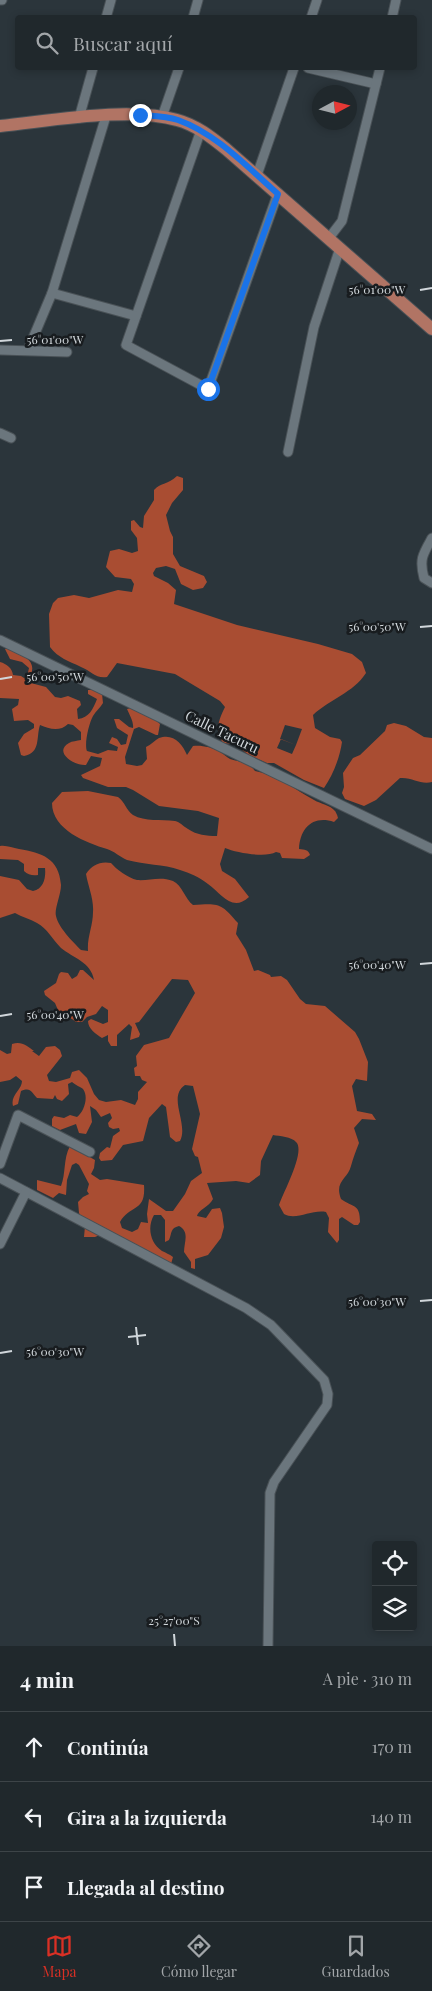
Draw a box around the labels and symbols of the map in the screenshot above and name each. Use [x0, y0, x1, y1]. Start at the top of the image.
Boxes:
north arrow [312, 85, 357, 130]
route end [129, 104, 152, 127]
text: 56°01'00"W [349, 281, 406, 297]
text: 56°01'00"W [27, 331, 84, 347]
route start [197, 378, 220, 401]
text: 56°00'50"W [348, 618, 406, 634]
text: 56°00'50"W [26, 668, 84, 684]
street label: Calle Tacuru [182, 706, 262, 758]
text: 56°00'40"W [348, 956, 406, 972]
text: 56°00'40"W [26, 1006, 84, 1022]
text: 56°00'30"W [348, 1293, 406, 1309]
text: 56°00'30"W [26, 1343, 84, 1359]
text: 25°27'00"S [148, 1612, 200, 1628]

